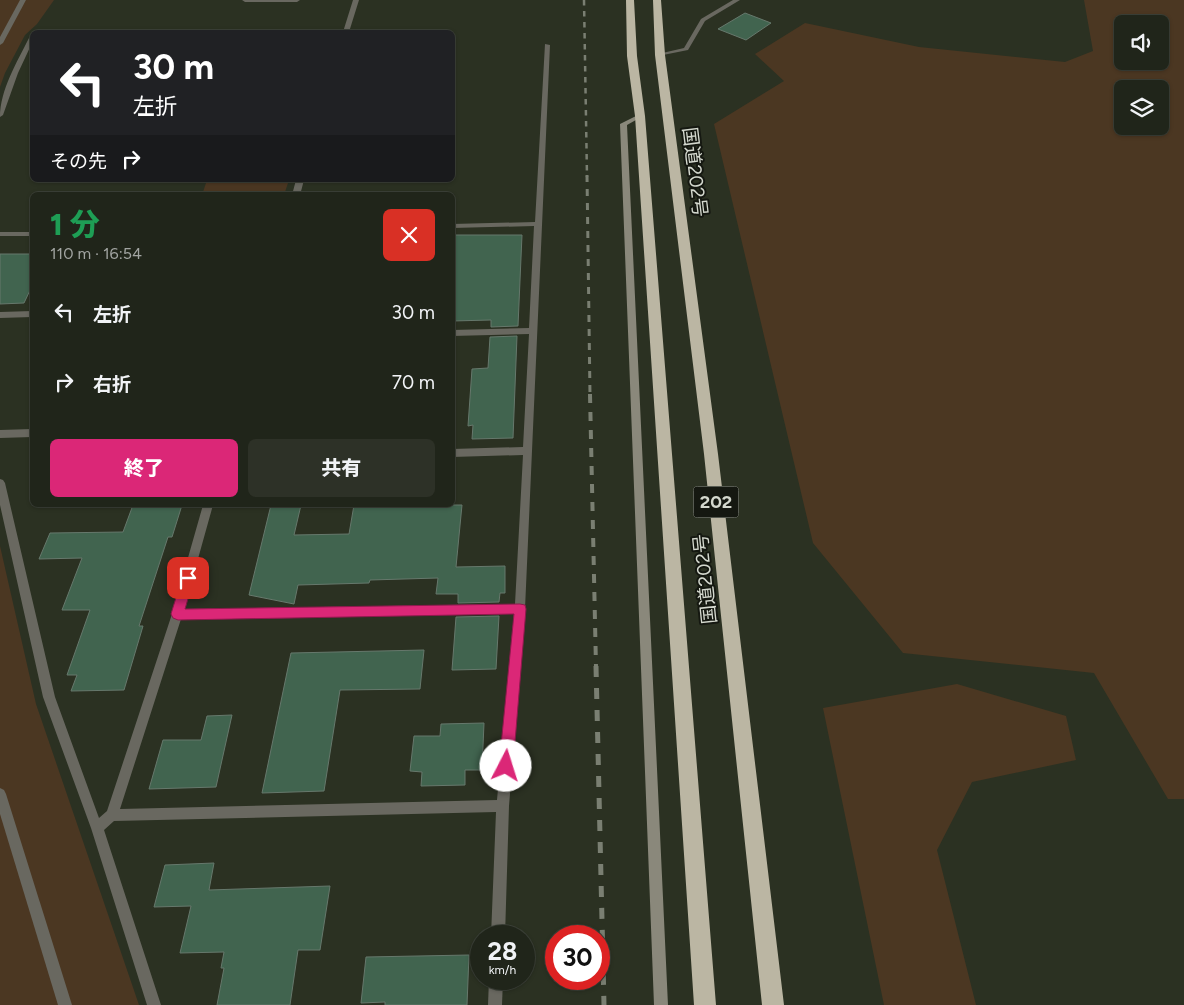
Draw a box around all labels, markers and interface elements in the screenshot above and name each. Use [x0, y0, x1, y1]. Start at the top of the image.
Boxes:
map controls [1114, 15, 1169, 135]
button: sound [1114, 15, 1169, 70]
text: 30 m [133, 46, 214, 88]
icon: left [50, 50, 115, 115]
button: layers [1114, 80, 1169, 135]
text: 左折 [133, 93, 177, 120]
street label: 国道202号 [678, 126, 712, 218]
icon: right [117, 145, 145, 173]
text: その先 [50, 150, 107, 173]
text: 1 分 [50, 206, 100, 243]
button: close [383, 209, 435, 261]
text: 110 m · 16:54 [50, 244, 142, 263]
icon: left [50, 298, 78, 326]
text: 30 m [392, 301, 435, 324]
text: 左折 [93, 303, 131, 326]
icon: right [50, 368, 78, 396]
text: 70 m [392, 371, 435, 394]
text: 右折 [93, 373, 131, 396]
button: 終了 [50, 439, 238, 497]
button: 共有 [248, 439, 435, 497]
road number: 202 [694, 487, 738, 518]
street label: 国道202号 [689, 533, 721, 625]
pin [167, 557, 209, 599]
icon: arrive [174, 564, 202, 592]
position arrow [479, 739, 531, 791]
speed limit sign: 30 [545, 925, 610, 990]
text: 28 [488, 936, 517, 966]
text: km/h [489, 963, 516, 977]

